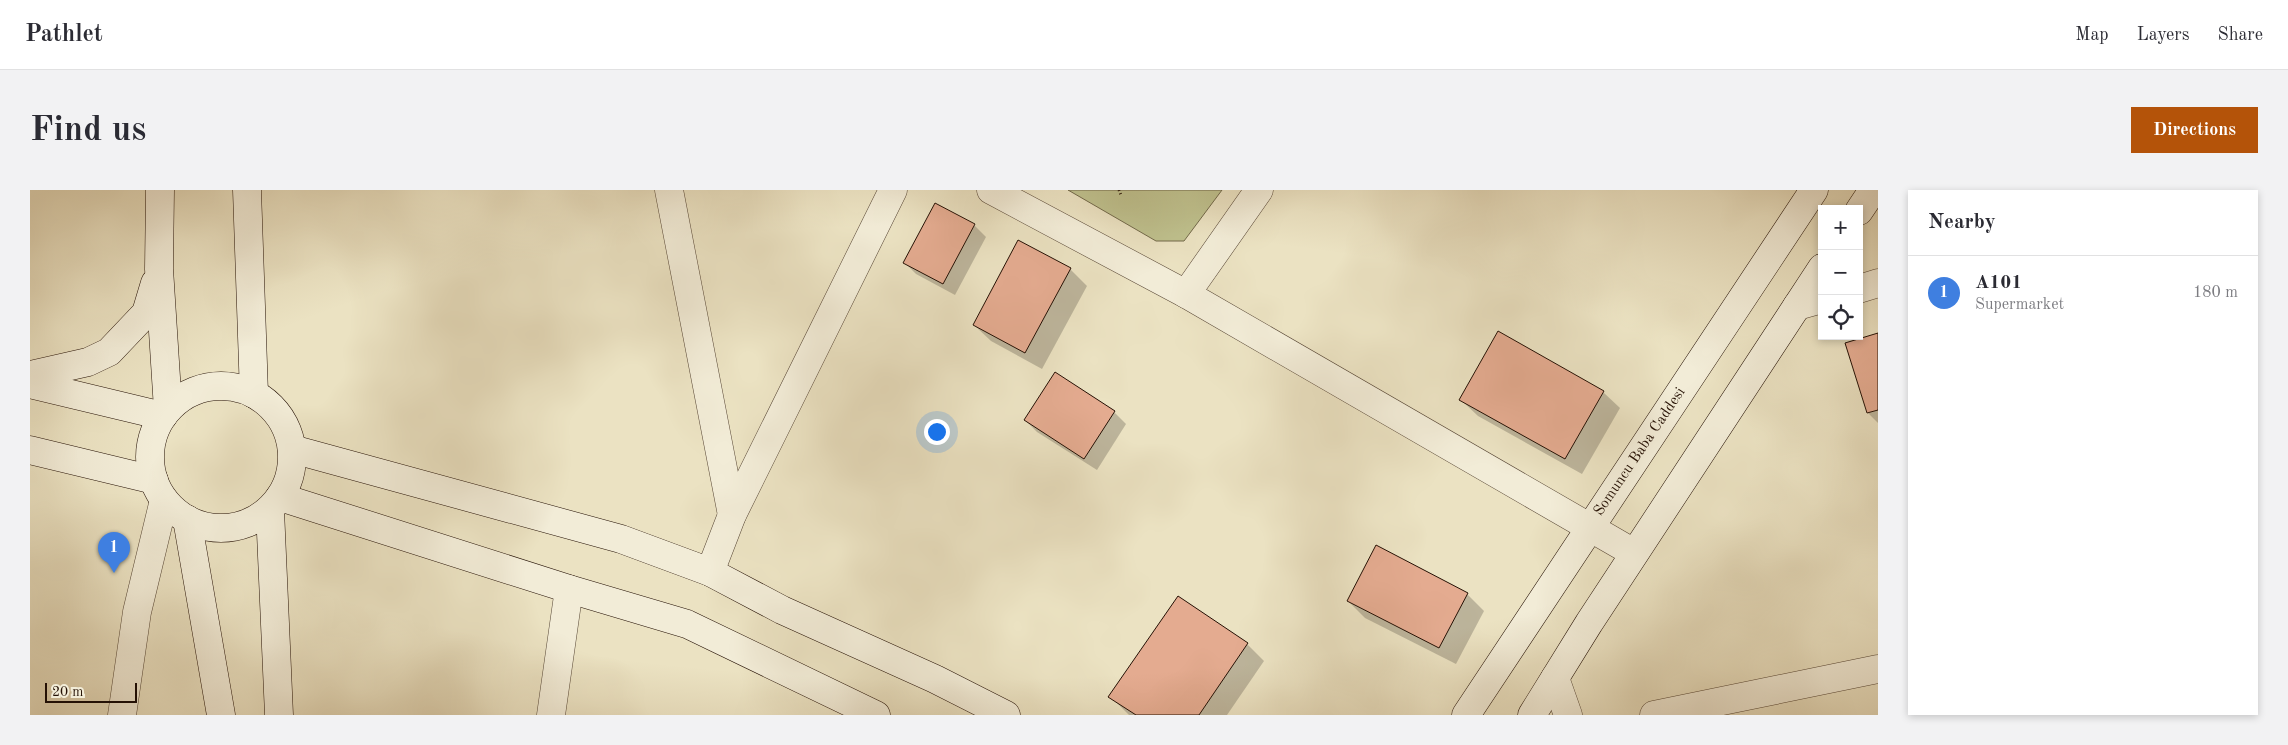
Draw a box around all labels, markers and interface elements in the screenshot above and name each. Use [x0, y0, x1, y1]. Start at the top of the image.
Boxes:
text: Pathlet [25, 23, 103, 47]
text: Map [2075, 26, 2109, 44]
text: Layers [2137, 26, 2189, 44]
text: Share [2217, 26, 2263, 44]
button: Directions [2131, 107, 2258, 153]
text: Find us [30, 113, 146, 148]
map controls [1818, 205, 1863, 340]
button: + [1818, 205, 1863, 250]
text: Nearby [1928, 212, 1996, 233]
button: − [1818, 250, 1863, 295]
text: A101 [1975, 274, 2022, 293]
text: 1 [1939, 285, 1949, 301]
text: 180 m [2193, 285, 2238, 301]
button: locate [1818, 295, 1863, 340]
text: Supermarket [1975, 297, 2064, 313]
street label: Somuncu Baba Caddesi [1592, 385, 1688, 519]
your location [924, 419, 950, 445]
pin: 1 [98, 532, 130, 573]
scale bar [45, 680, 138, 703]
text: 20 m [52, 685, 83, 699]

